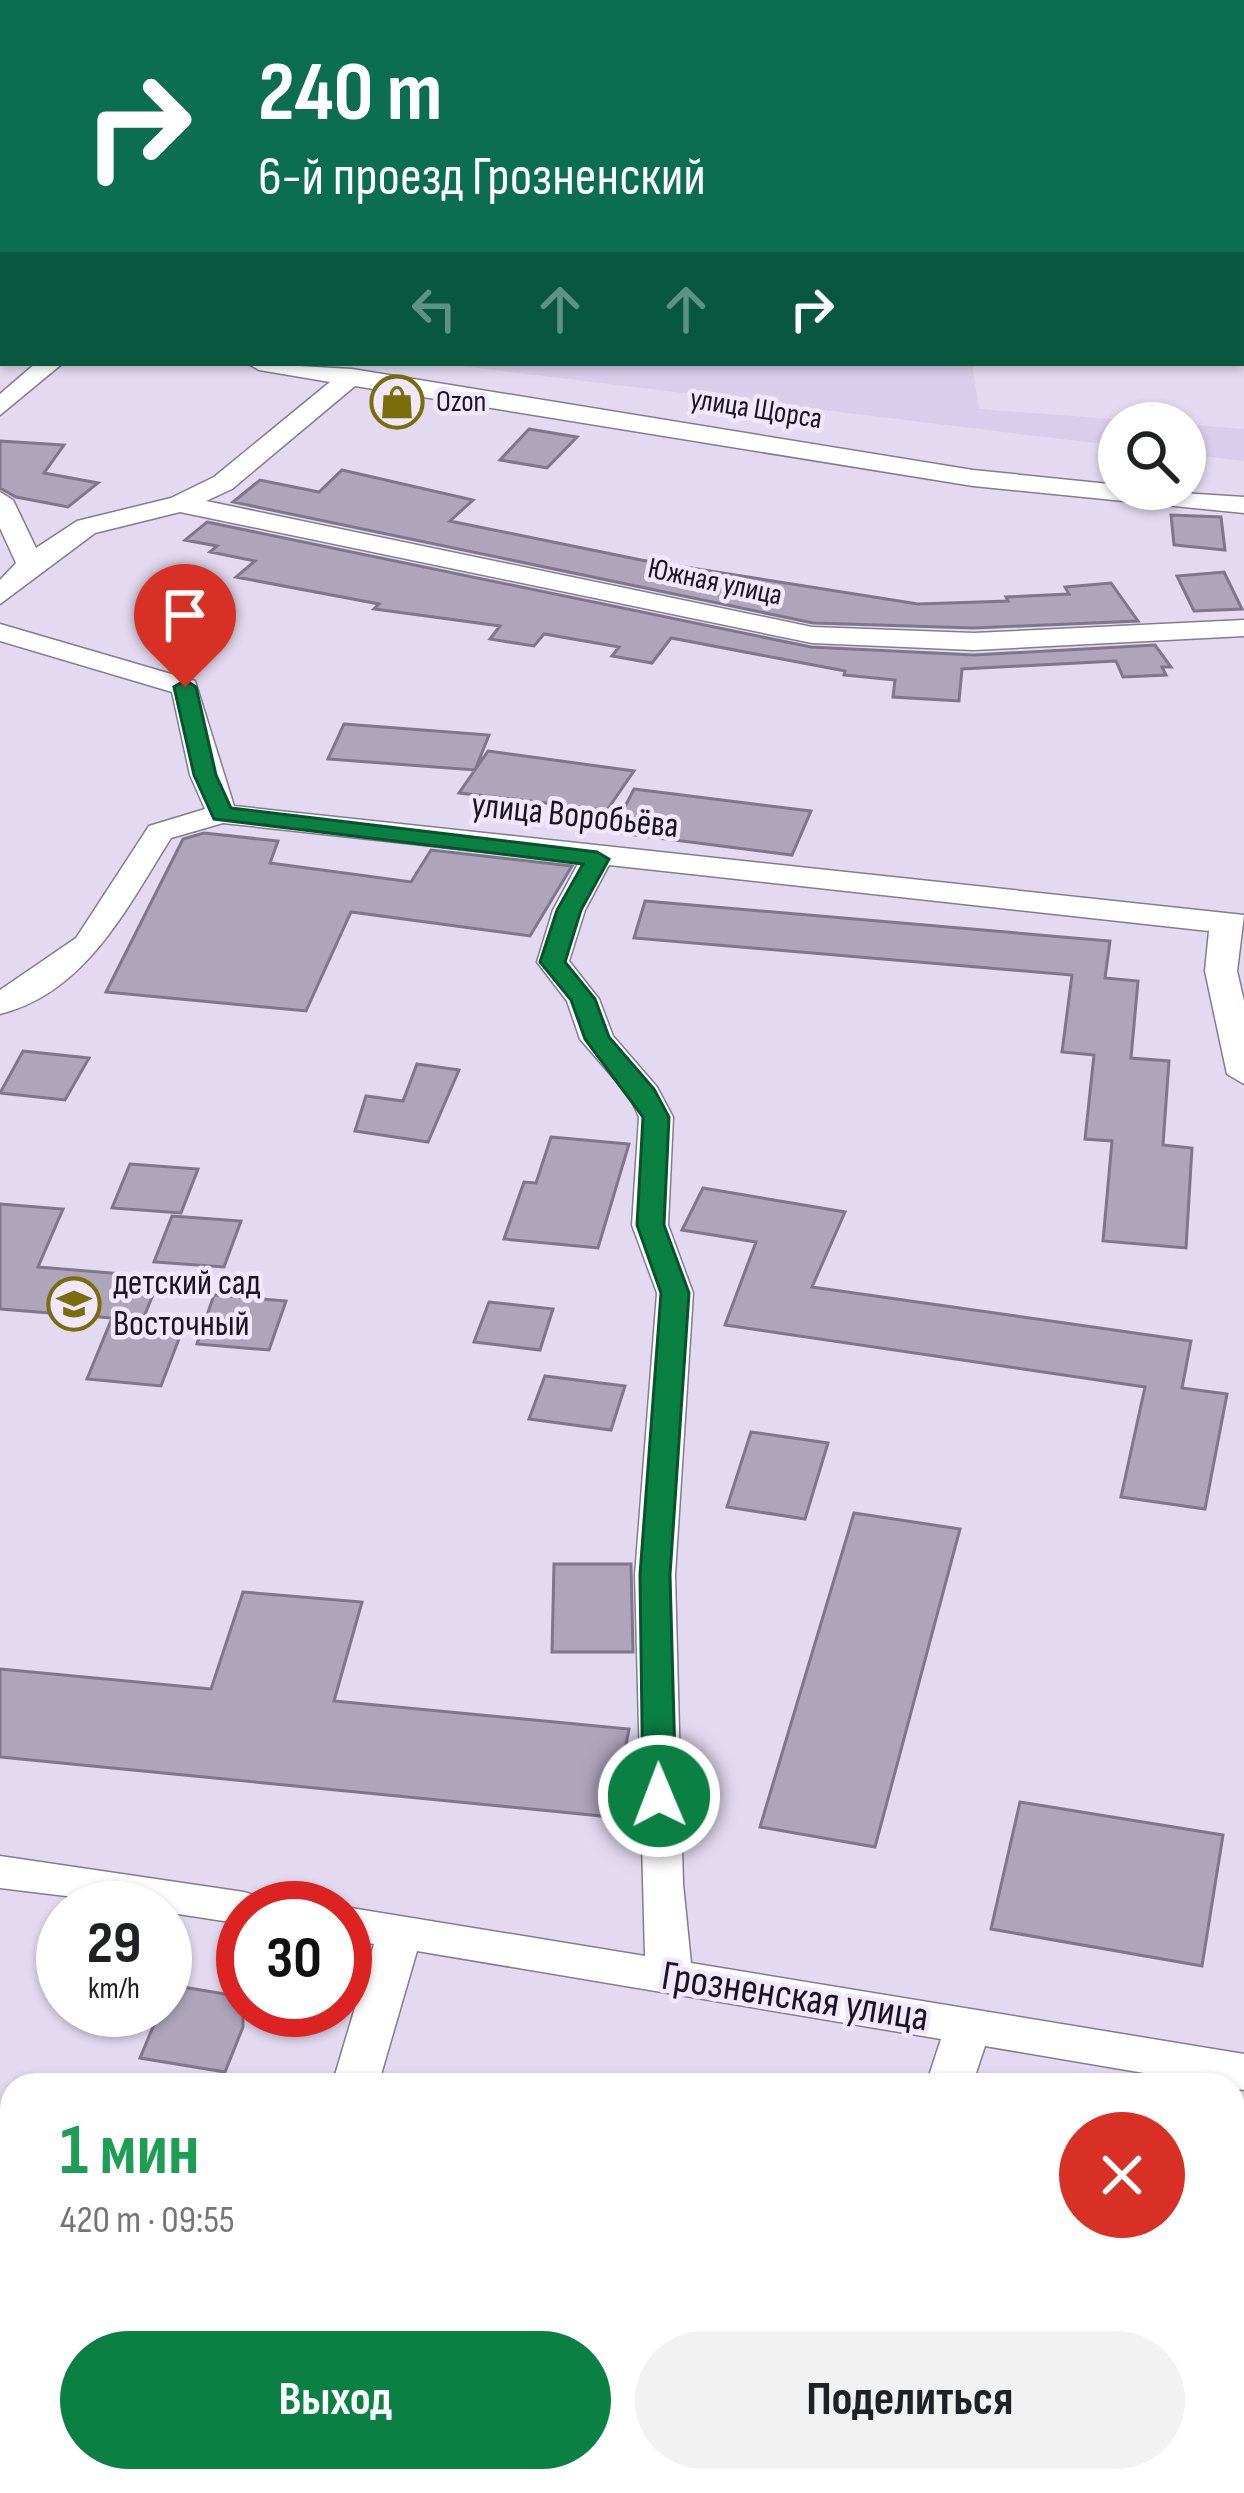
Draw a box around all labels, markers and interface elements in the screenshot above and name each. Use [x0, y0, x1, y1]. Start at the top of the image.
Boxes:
text: 240 m [258, 43, 442, 144]
icon: right [60, 48, 216, 204]
text: 6-й проезд Грозненский [258, 145, 706, 210]
icon: left [401, 276, 467, 342]
icon: ahead [527, 276, 593, 342]
icon: ahead [653, 276, 719, 342]
icon: right [779, 276, 845, 342]
shop icon: Ozon [369, 374, 425, 430]
street label: улица Щорса [687, 381, 825, 437]
place label: Ozon [436, 384, 486, 420]
map controls [1098, 402, 1206, 510]
button: search [1098, 402, 1206, 510]
street label: Южная улица [645, 550, 785, 614]
pin [134, 564, 236, 687]
icon: arrive [152, 582, 218, 648]
street label: улица Воробьёва [469, 784, 681, 848]
place label: детский сад Восточный [113, 1262, 261, 1346]
school or university icon: детский сад Восточный [46, 1276, 102, 1332]
position arrow [596, 1733, 722, 1859]
speed limit sign: 30 [216, 1881, 372, 2037]
text: 29 [87, 1908, 141, 1980]
street label: Грозненская улица [658, 1951, 932, 2043]
text: km/h [88, 1971, 140, 2007]
text: 1 мин [60, 2108, 200, 2195]
button: close [1059, 2112, 1185, 2238]
text: 420 m · 09:55 [60, 2197, 235, 2244]
button: Выход [60, 2331, 611, 2469]
button: Поделиться [635, 2331, 1185, 2469]

